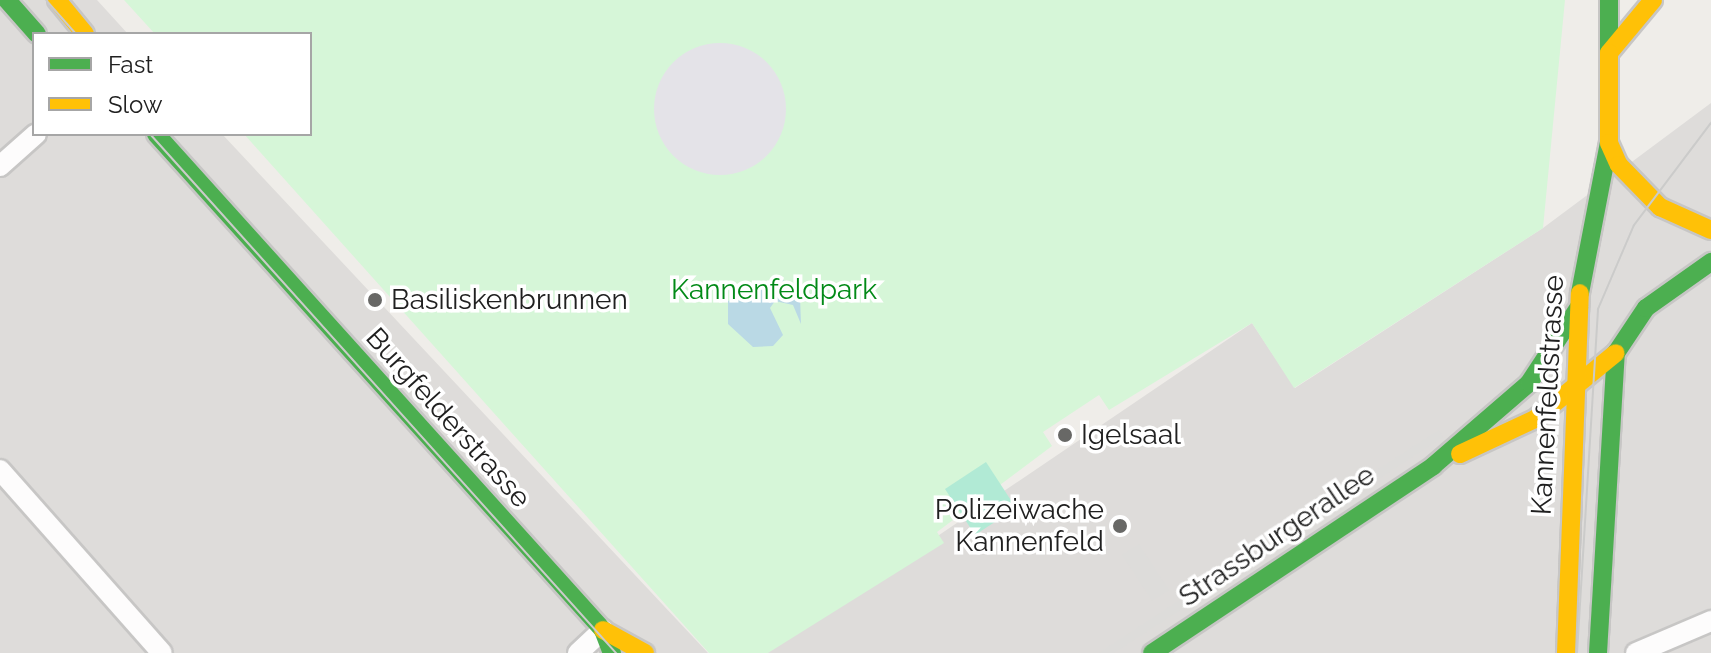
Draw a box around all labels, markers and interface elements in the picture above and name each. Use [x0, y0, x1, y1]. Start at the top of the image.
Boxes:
legend [32, 32, 312, 136]
text: Fast [108, 50, 153, 79]
text: Slow [108, 90, 162, 119]
park label: Kannenfeldpark [671, 273, 877, 307]
street label: Kannenfeldstrasse [1525, 274, 1571, 516]
place label: Basiliskenbrunnen [391, 283, 628, 317]
marker: Basiliskenbrunnen [366, 291, 384, 309]
street label: Burgfelderstrasse [359, 321, 537, 515]
place label: Igelsaal [1081, 418, 1181, 452]
marker: Igelsaal [1056, 426, 1074, 444]
street label: Strassburgerallee [1173, 458, 1381, 614]
place label: Polizeiwache Kannenfeld [935, 493, 1104, 559]
marker: Polizeiwache Kannenfeld [1111, 517, 1129, 535]

